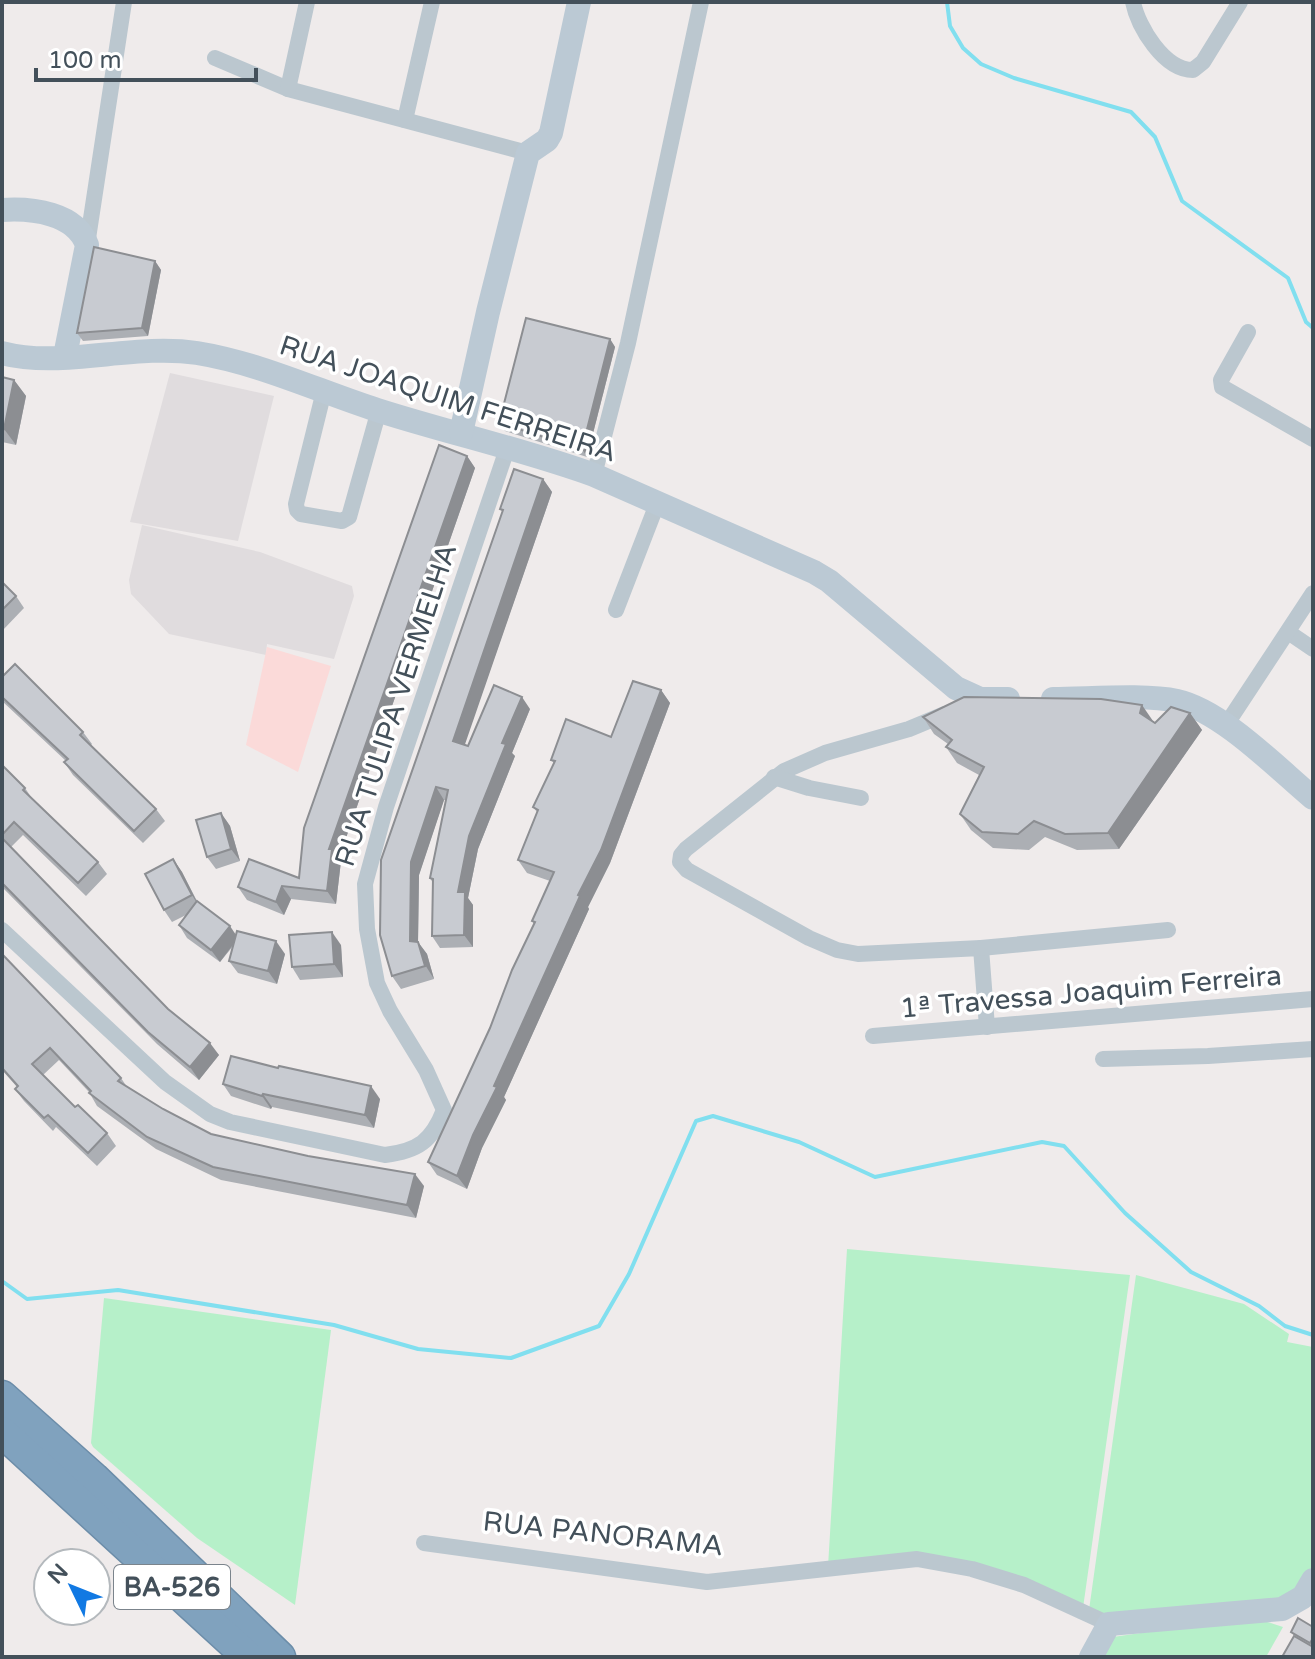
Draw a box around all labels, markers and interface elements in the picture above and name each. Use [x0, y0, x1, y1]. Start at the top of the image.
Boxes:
scale bar [36, 32, 256, 82]
text: 100 m [48, 46, 122, 75]
street label: RUA JOAQUIM FERREIRA [275, 328, 621, 470]
street label: RUA TULIPA VERMELHA [328, 539, 464, 871]
street label: 1ª Travessa Joaquim Ferreira [899, 958, 1283, 1026]
street label: RUA PANORAMA [481, 1504, 725, 1564]
north arrow [32, 1547, 112, 1627]
text: N [43, 1559, 74, 1589]
road number: BA-526 [114, 1565, 230, 1609]

